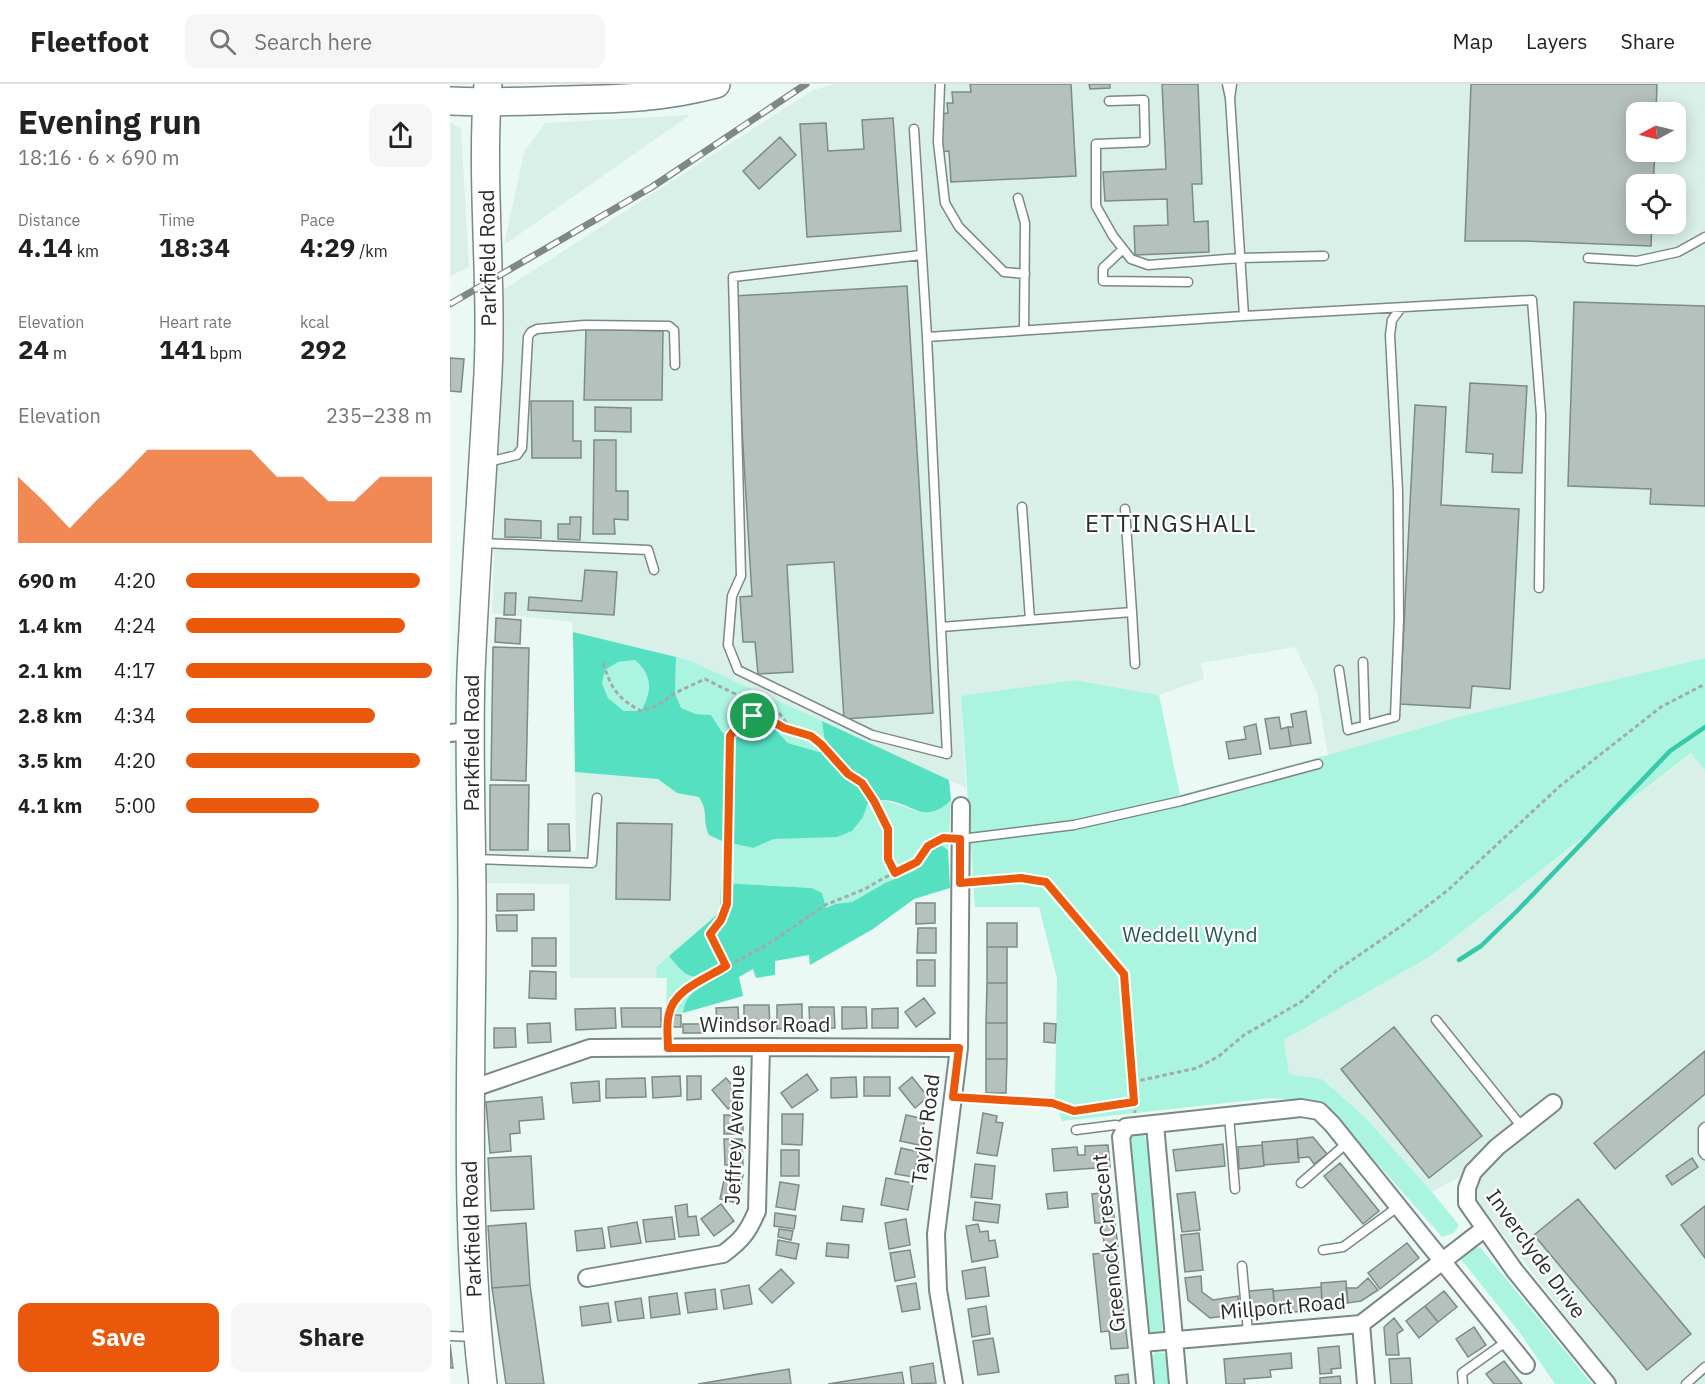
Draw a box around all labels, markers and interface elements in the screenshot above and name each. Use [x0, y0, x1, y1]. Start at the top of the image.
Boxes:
search box [185, 14, 605, 68]
text: Fleetfoot [30, 23, 149, 60]
icon: search [206, 25, 239, 58]
text: Search here [254, 27, 372, 56]
text: Map [1453, 27, 1493, 55]
text: Layers [1526, 27, 1588, 55]
text: Share [1621, 27, 1675, 55]
text: Evening run [18, 100, 202, 143]
north arrow [1626, 102, 1686, 162]
map controls [1626, 102, 1686, 234]
button: share [369, 104, 432, 167]
text: 18:16 · 6 × 690 m [18, 144, 179, 171]
button: locate [1626, 174, 1686, 234]
street label: Parkfield Road [472, 189, 502, 327]
text: Distance [18, 210, 80, 230]
text: Time [159, 210, 195, 230]
text: Pace [300, 210, 335, 230]
text: 4.14 [18, 230, 73, 264]
text: 18:34 [159, 230, 230, 264]
text: 4:29 [300, 230, 355, 264]
text: km [73, 241, 99, 261]
text: /km [355, 241, 388, 261]
text: Elevation [18, 312, 84, 332]
text: Heart rate [159, 312, 232, 332]
text: kcal [300, 312, 329, 332]
text: 24 [18, 332, 49, 366]
text: 141 [159, 332, 206, 366]
text: 292 [300, 332, 347, 366]
text: m [49, 343, 67, 363]
text: bpm [206, 343, 242, 363]
text: Elevation [18, 402, 101, 429]
text: 235–238 m [326, 402, 432, 429]
district label: ETTINGSHALL [1085, 507, 1257, 539]
text: 690 m [18, 567, 77, 594]
text: 4:20 [114, 567, 156, 594]
text: 1.4 km [18, 612, 82, 639]
text: 4:24 [114, 612, 156, 639]
text: 2.1 km [18, 657, 82, 684]
text: 4:17 [114, 657, 156, 684]
street label: Parkfield Road [457, 674, 485, 812]
pin [727, 690, 778, 741]
icon: arrive [736, 699, 769, 732]
text: 2.8 km [18, 702, 82, 729]
text: 4:34 [114, 702, 156, 729]
text: 3.5 km [18, 747, 82, 774]
text: 4:20 [114, 747, 156, 774]
text: 4.1 km [18, 792, 82, 819]
text: 5:00 [114, 792, 156, 819]
park label: Weddell Wynd [1122, 920, 1258, 948]
street label: Windsor Road [700, 1010, 831, 1038]
street label: Jeffrey Avenue [718, 1064, 750, 1206]
street label: Taylor Road [904, 1072, 946, 1185]
street label: Greenock Crescent [1085, 1153, 1131, 1334]
street label: Parkfield Road [455, 1160, 487, 1298]
street label: Inverclyde Drive [1480, 1183, 1593, 1324]
street label: Millport Road [1219, 1287, 1347, 1325]
button: Save [18, 1303, 219, 1372]
button: Share [231, 1303, 432, 1372]

